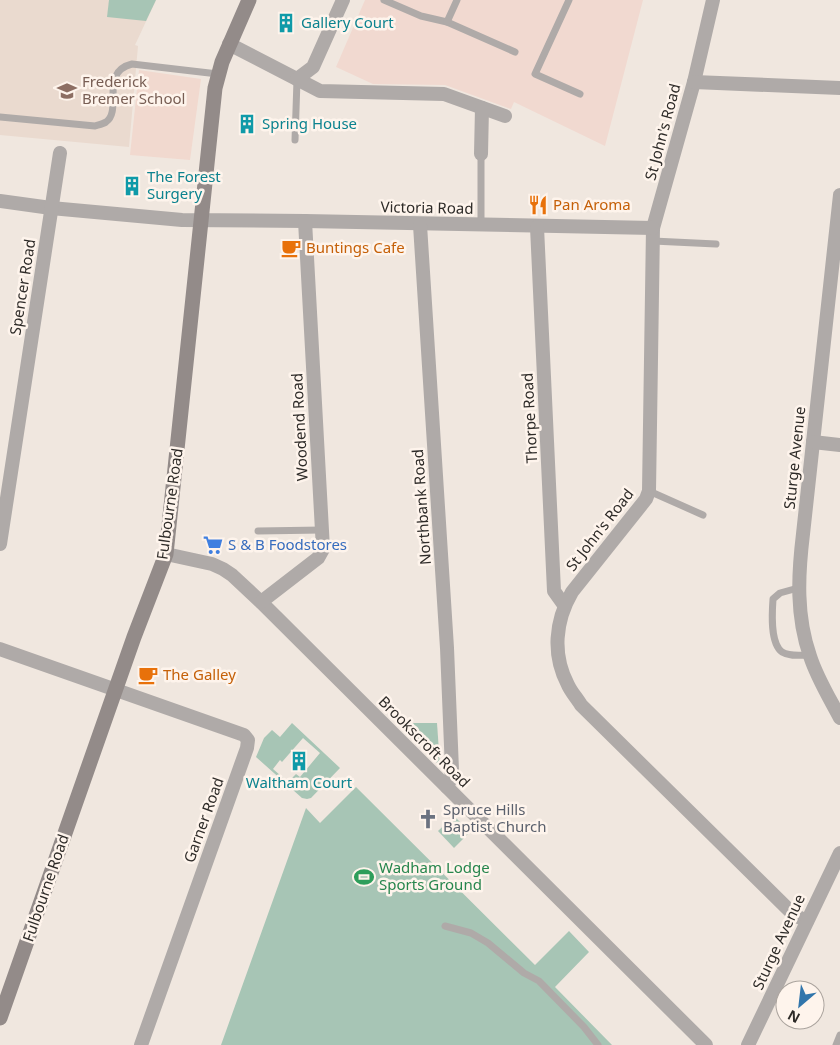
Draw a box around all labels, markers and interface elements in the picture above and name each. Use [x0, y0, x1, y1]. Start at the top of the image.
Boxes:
building icon: Gallery Court [275, 12, 297, 34]
place label: Gallery Court [301, 12, 394, 32]
place label: Frederick Bremer School [82, 71, 185, 108]
school or university icon: Frederick Bremer School [56, 80, 78, 102]
street label: St John's Road [640, 81, 685, 182]
building icon: Spring House [236, 113, 258, 135]
place label: Spring House [262, 113, 357, 133]
place label: The Forest Surgery [147, 166, 221, 203]
building icon: The Forest Surgery [121, 175, 143, 197]
restaurant icon: Pan Aroma [527, 194, 549, 216]
place label: Pan Aroma [553, 194, 631, 214]
street label: Victoria Road [380, 196, 474, 218]
street label: Spencer Road [5, 237, 39, 336]
cafe icon: Buntings Cafe [280, 237, 302, 259]
place label: Buntings Cafe [306, 237, 405, 257]
street label: Thorpe Road [517, 372, 541, 464]
street label: Woodend Road [286, 373, 312, 481]
street label: Sturge Avenue [779, 406, 809, 510]
street label: Fulbourne Road [151, 447, 187, 561]
street label: Northbank Road [407, 448, 435, 566]
street label: St John's Road [561, 484, 638, 575]
supermarket icon: S & B Foodstores [202, 534, 224, 556]
place label: S & B Foodstores [228, 534, 347, 554]
cafe icon: The Galley [137, 664, 159, 686]
place label: The Galley [163, 664, 236, 684]
street label: Brookscroft Road [375, 691, 475, 791]
building icon: Waltham Court [288, 750, 310, 772]
place label: Waltham Court [246, 772, 353, 792]
street label: Garner Road [178, 774, 228, 865]
place label: Spruce Hills Baptist Church [443, 799, 547, 836]
church icon: Spruce Hills Baptist Church [417, 808, 439, 830]
street label: Fulbourne Road [17, 831, 73, 944]
place label: Wadham Lodge Sports Ground [379, 857, 490, 894]
sports icon: Wadham Lodge Sports Ground [353, 866, 375, 888]
street label: Sturge Avenue [747, 891, 809, 993]
north arrow [775, 980, 825, 1030]
text: N [784, 1006, 803, 1028]

